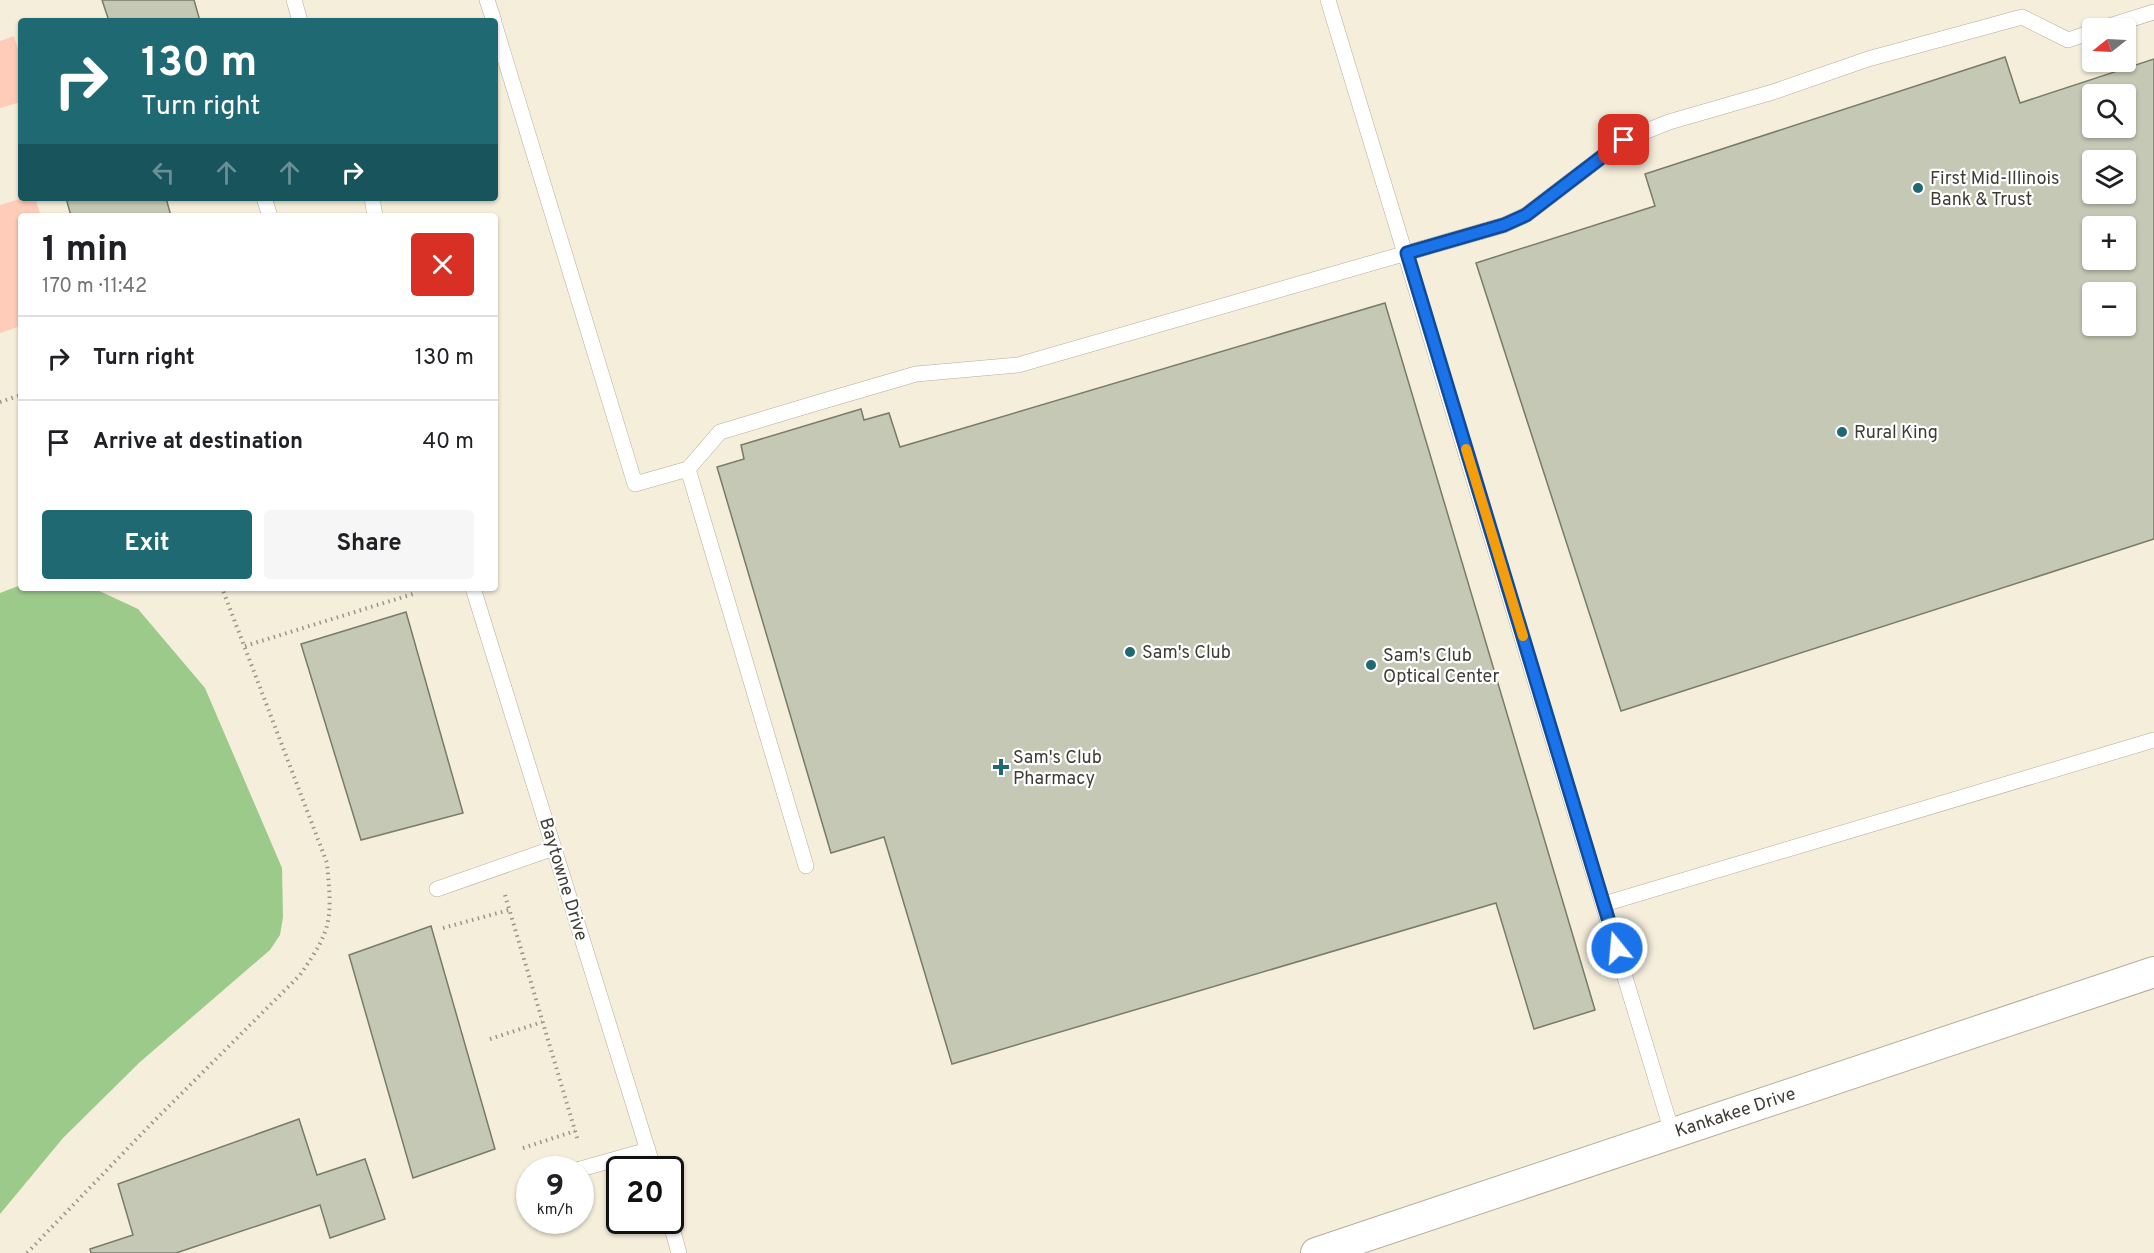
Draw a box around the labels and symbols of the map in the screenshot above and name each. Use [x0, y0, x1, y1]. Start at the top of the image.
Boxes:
north arrow [2082, 18, 2136, 72]
pin [1598, 114, 1649, 165]
place label: First Mid-Illinois Bank & Trust [1930, 168, 2060, 212]
marker: First Mid-Illinois Bank & Trust [1911, 181, 1925, 195]
place label: Rural King [1854, 422, 1938, 445]
marker: Rural King [1835, 425, 1849, 439]
place label: Sam's Club [1142, 642, 1231, 665]
marker: Sam's Club [1123, 645, 1137, 659]
place label: Sam's Club Optical Center [1383, 645, 1499, 689]
marker: Sam's Club Optical Center [1364, 658, 1378, 672]
place label: Sam's Club Pharmacy [1013, 747, 1102, 791]
marker: Sam's Club Pharmacy [994, 760, 1008, 774]
street label: Baytowne Drive [533, 815, 592, 944]
position arrow [1585, 916, 1649, 980]
street label: Kankakee Drive [1672, 1083, 1799, 1144]
speed limit sign: 20 [606, 1156, 684, 1234]

